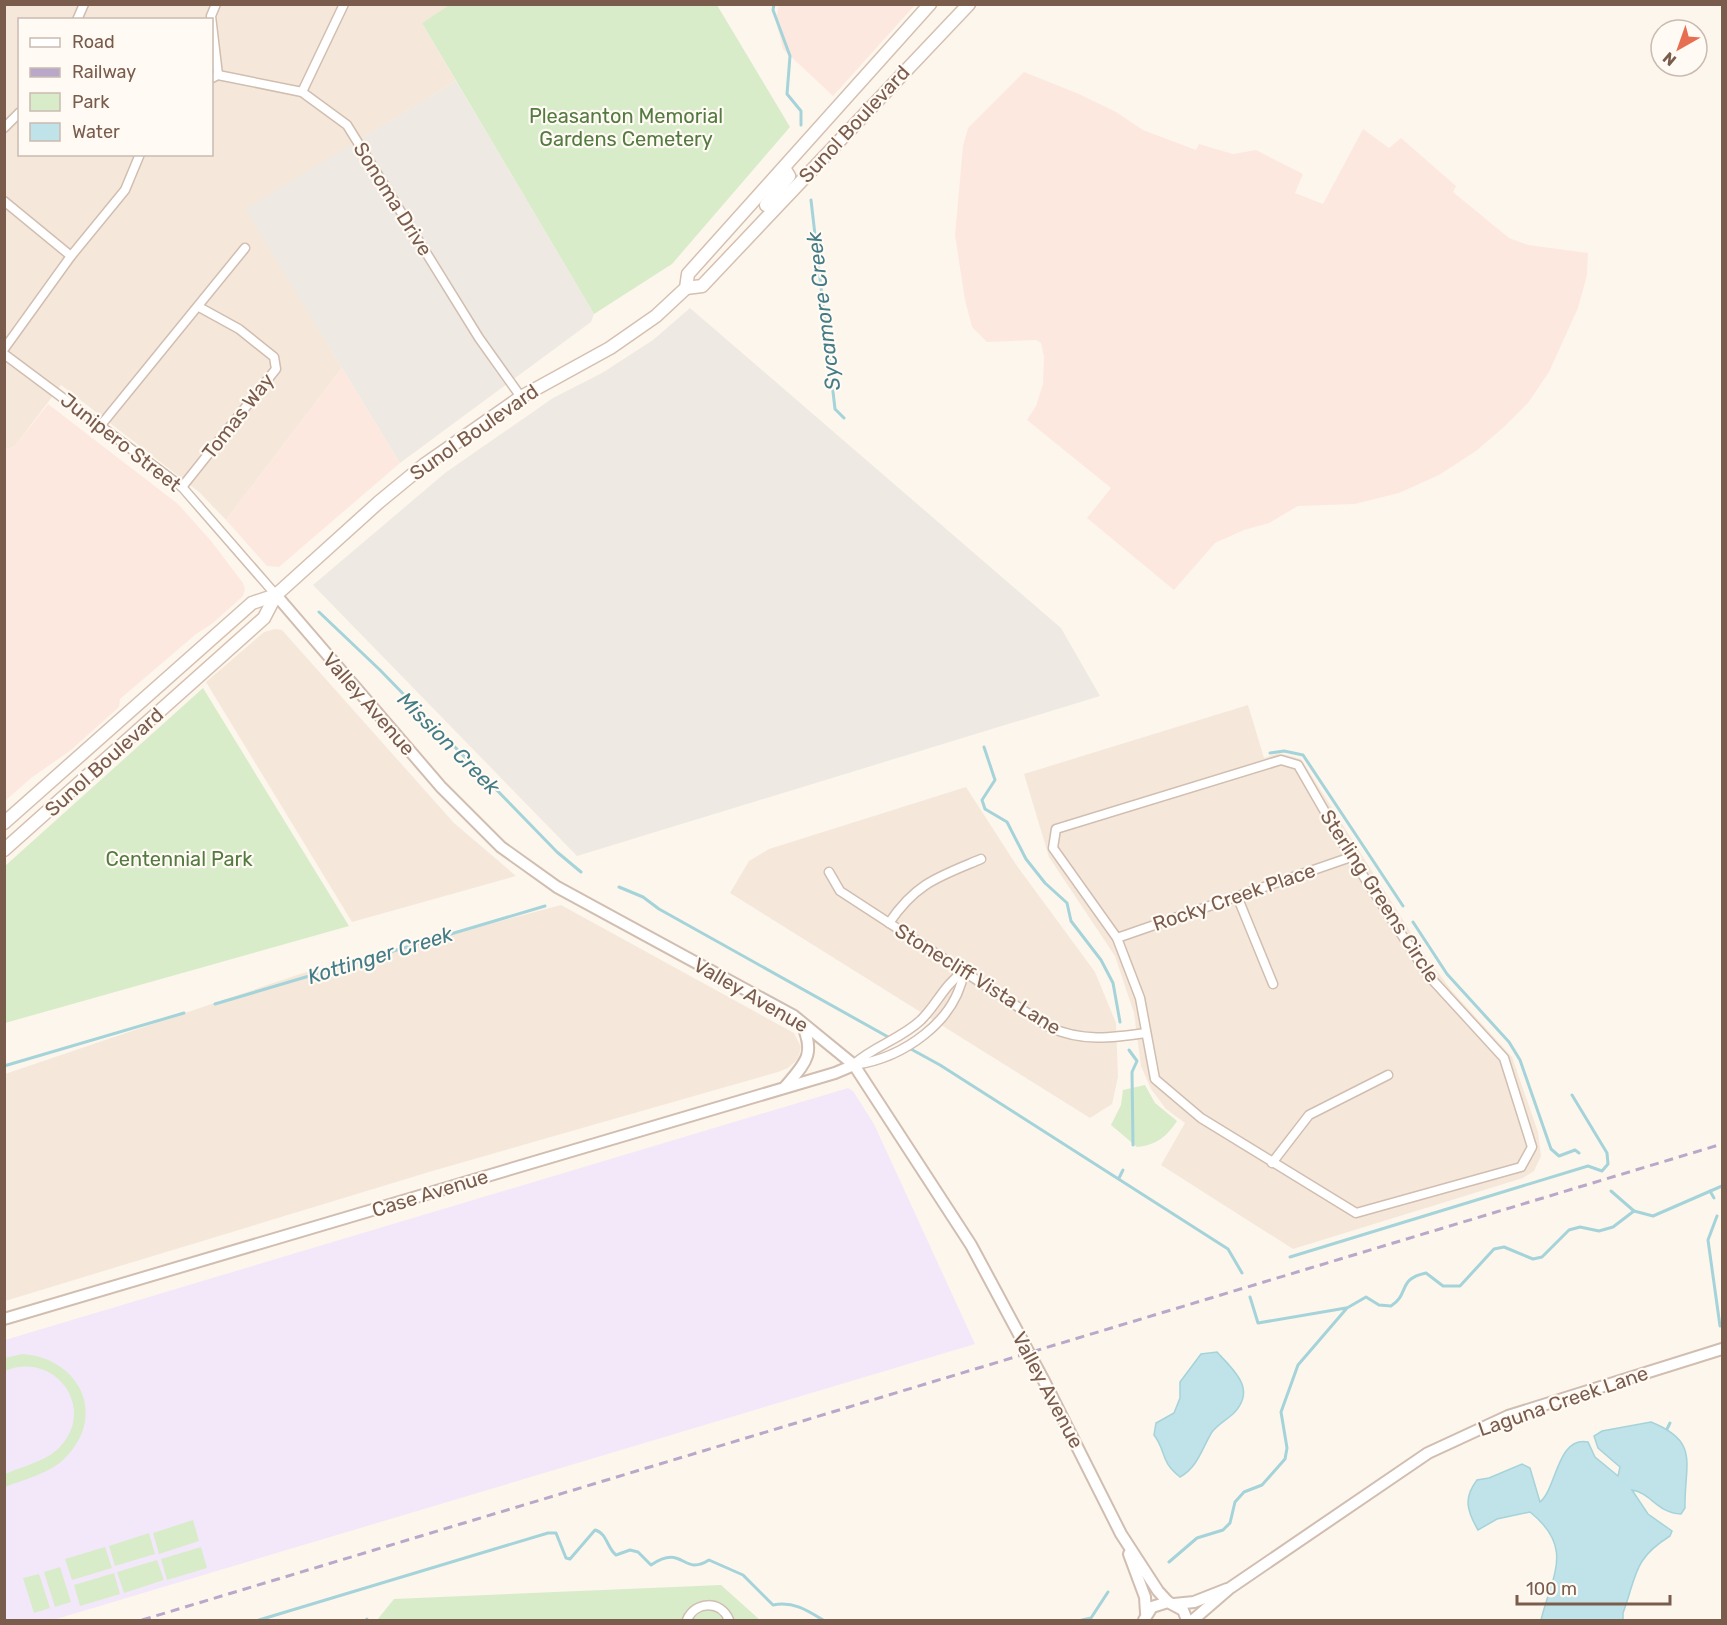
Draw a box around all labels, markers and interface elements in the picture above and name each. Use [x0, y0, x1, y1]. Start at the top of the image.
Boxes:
legend [18, 18, 213, 156]
north arrow [1649, 18, 1709, 78]
text: Road [72, 31, 115, 53]
text: N [1659, 48, 1680, 70]
street label: Sunol Boulevard [794, 60, 914, 188]
text: Railway [72, 61, 136, 83]
text: Park [72, 91, 110, 113]
park label: Pleasanton Memorial Gardens Cemetery [529, 104, 723, 151]
text: Water [72, 121, 120, 143]
street label: Sonoma Drive [349, 138, 437, 260]
water label: Sycamore Creek [801, 229, 845, 392]
street label: Tomas Way [197, 368, 279, 464]
street label: Sunol Boulevard [405, 379, 543, 485]
street label: Junipero Street [56, 387, 186, 497]
street label: Valley Avenue [318, 648, 420, 760]
water label: Mission Creek [393, 687, 506, 800]
street label: Sunol Boulevard [40, 702, 168, 822]
street label: Sterling Greens Circle [1315, 805, 1445, 987]
park label: Centennial Park [106, 847, 253, 871]
street label: Rocky Creek Place [1150, 858, 1318, 936]
street label: Stonecliff Vista Lane [891, 918, 1065, 1040]
water label: Kottinger Creek [304, 921, 457, 989]
street label: Valley Avenue [689, 952, 813, 1038]
street label: Case Avenue [369, 1164, 491, 1222]
street label: Valley Avenue [1007, 1328, 1089, 1452]
street label: Laguna Creek Lane [1475, 1361, 1651, 1441]
scale bar [1517, 1568, 1670, 1606]
text: 100 m [1526, 1578, 1577, 1600]

